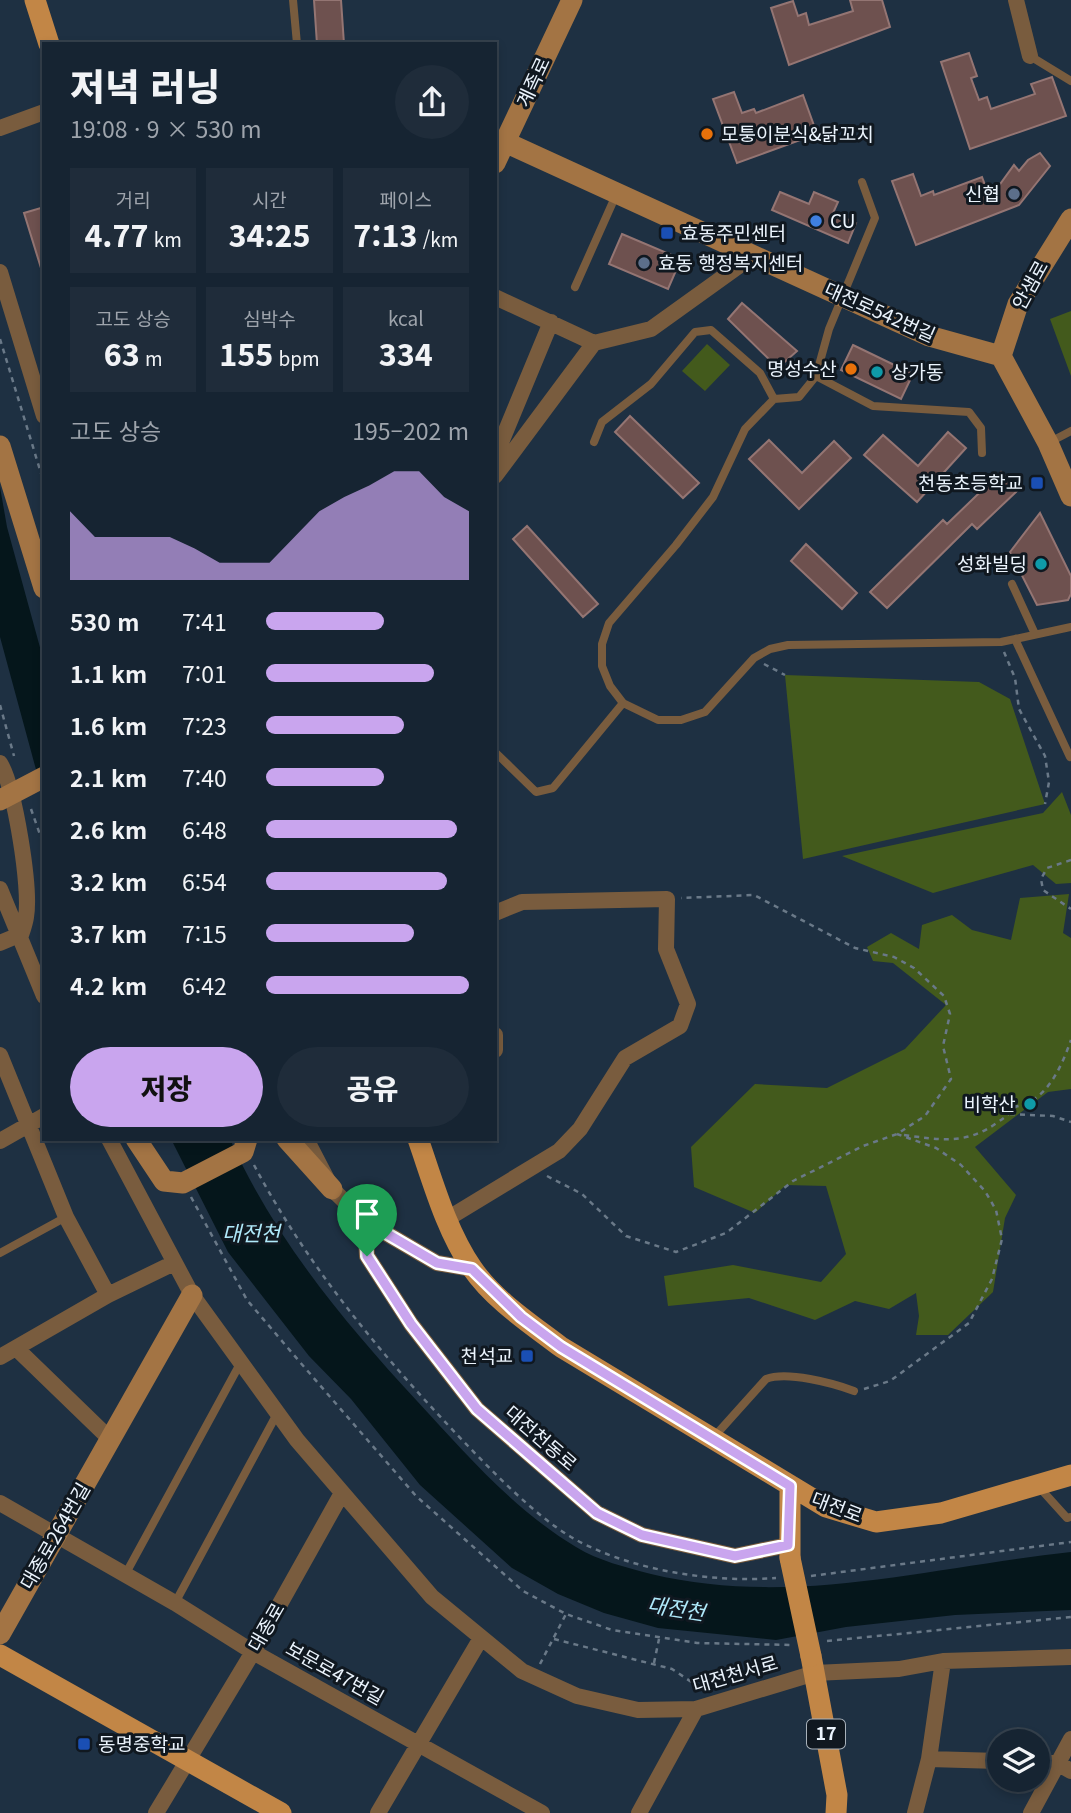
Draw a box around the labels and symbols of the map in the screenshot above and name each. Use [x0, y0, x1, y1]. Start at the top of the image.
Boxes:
street label: 계족로 [508, 52, 555, 111]
place label: 모퉁이분식&닭꼬치 [721, 119, 874, 146]
marker: 모퉁이분식&닭꼬치 [699, 126, 715, 142]
place label: 신협 [965, 179, 1000, 206]
marker: 신협 [1006, 186, 1022, 202]
place label: CU [830, 206, 855, 233]
marker: CU [808, 213, 824, 229]
place label: 효동주민센터 [681, 218, 786, 245]
marker: 효동주민센터 [659, 225, 675, 241]
place label: 효동 행정복지센터 [658, 248, 803, 275]
marker: 효동 행정복지센터 [636, 255, 652, 271]
street label: 안샘로 [1004, 255, 1053, 314]
street label: 대전로542번길 [821, 274, 940, 347]
place label: 명성수산 [767, 354, 837, 381]
place label: 상가동 [891, 357, 943, 384]
marker: 명성수산 [843, 361, 859, 377]
marker: 상가동 [869, 364, 885, 380]
place label: 천동초등학교 [918, 468, 1023, 495]
marker: 천동초등학교 [1029, 475, 1045, 491]
place label: 성화빌딩 [957, 549, 1027, 576]
marker: 성화빌딩 [1033, 556, 1049, 572]
place label: 비학산 [964, 1089, 1016, 1116]
marker: 비학산 [1022, 1096, 1038, 1112]
pin [337, 1184, 397, 1256]
water label: 대전천 [222, 1217, 283, 1247]
place label: 천석교 [461, 1341, 513, 1368]
marker: 천석교 [519, 1348, 535, 1364]
street label: 대전천동로 [500, 1398, 584, 1476]
street label: 대종로264번길 [12, 1477, 95, 1594]
street label: 대전로 [808, 1484, 867, 1528]
water label: 대전천 [645, 1588, 710, 1627]
street label: 대종로 [240, 1597, 290, 1656]
street label: 보문로47번길 [282, 1634, 390, 1710]
street label: 대전천서로 [689, 1648, 780, 1698]
road number: 17 [807, 1720, 845, 1749]
place label: 동명중학교 [98, 1729, 185, 1756]
marker: 동명중학교 [76, 1736, 92, 1752]

